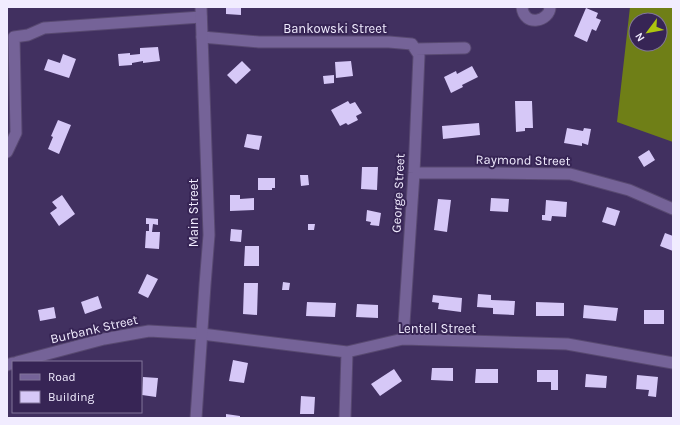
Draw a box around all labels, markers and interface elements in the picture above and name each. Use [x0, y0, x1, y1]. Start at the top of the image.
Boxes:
north arrow [628, 12, 668, 52]
street label: Bankowski Street [283, 21, 387, 36]
text: N [632, 30, 648, 44]
street label: Raymond Street [475, 152, 571, 168]
street label: George Street [388, 153, 408, 233]
street label: Main Street [186, 179, 201, 247]
street label: Burbank Street [49, 312, 139, 346]
street label: Lentell Street [398, 321, 476, 336]
legend [12, 361, 142, 413]
text: Road [48, 370, 76, 384]
text: Building [48, 390, 95, 404]

